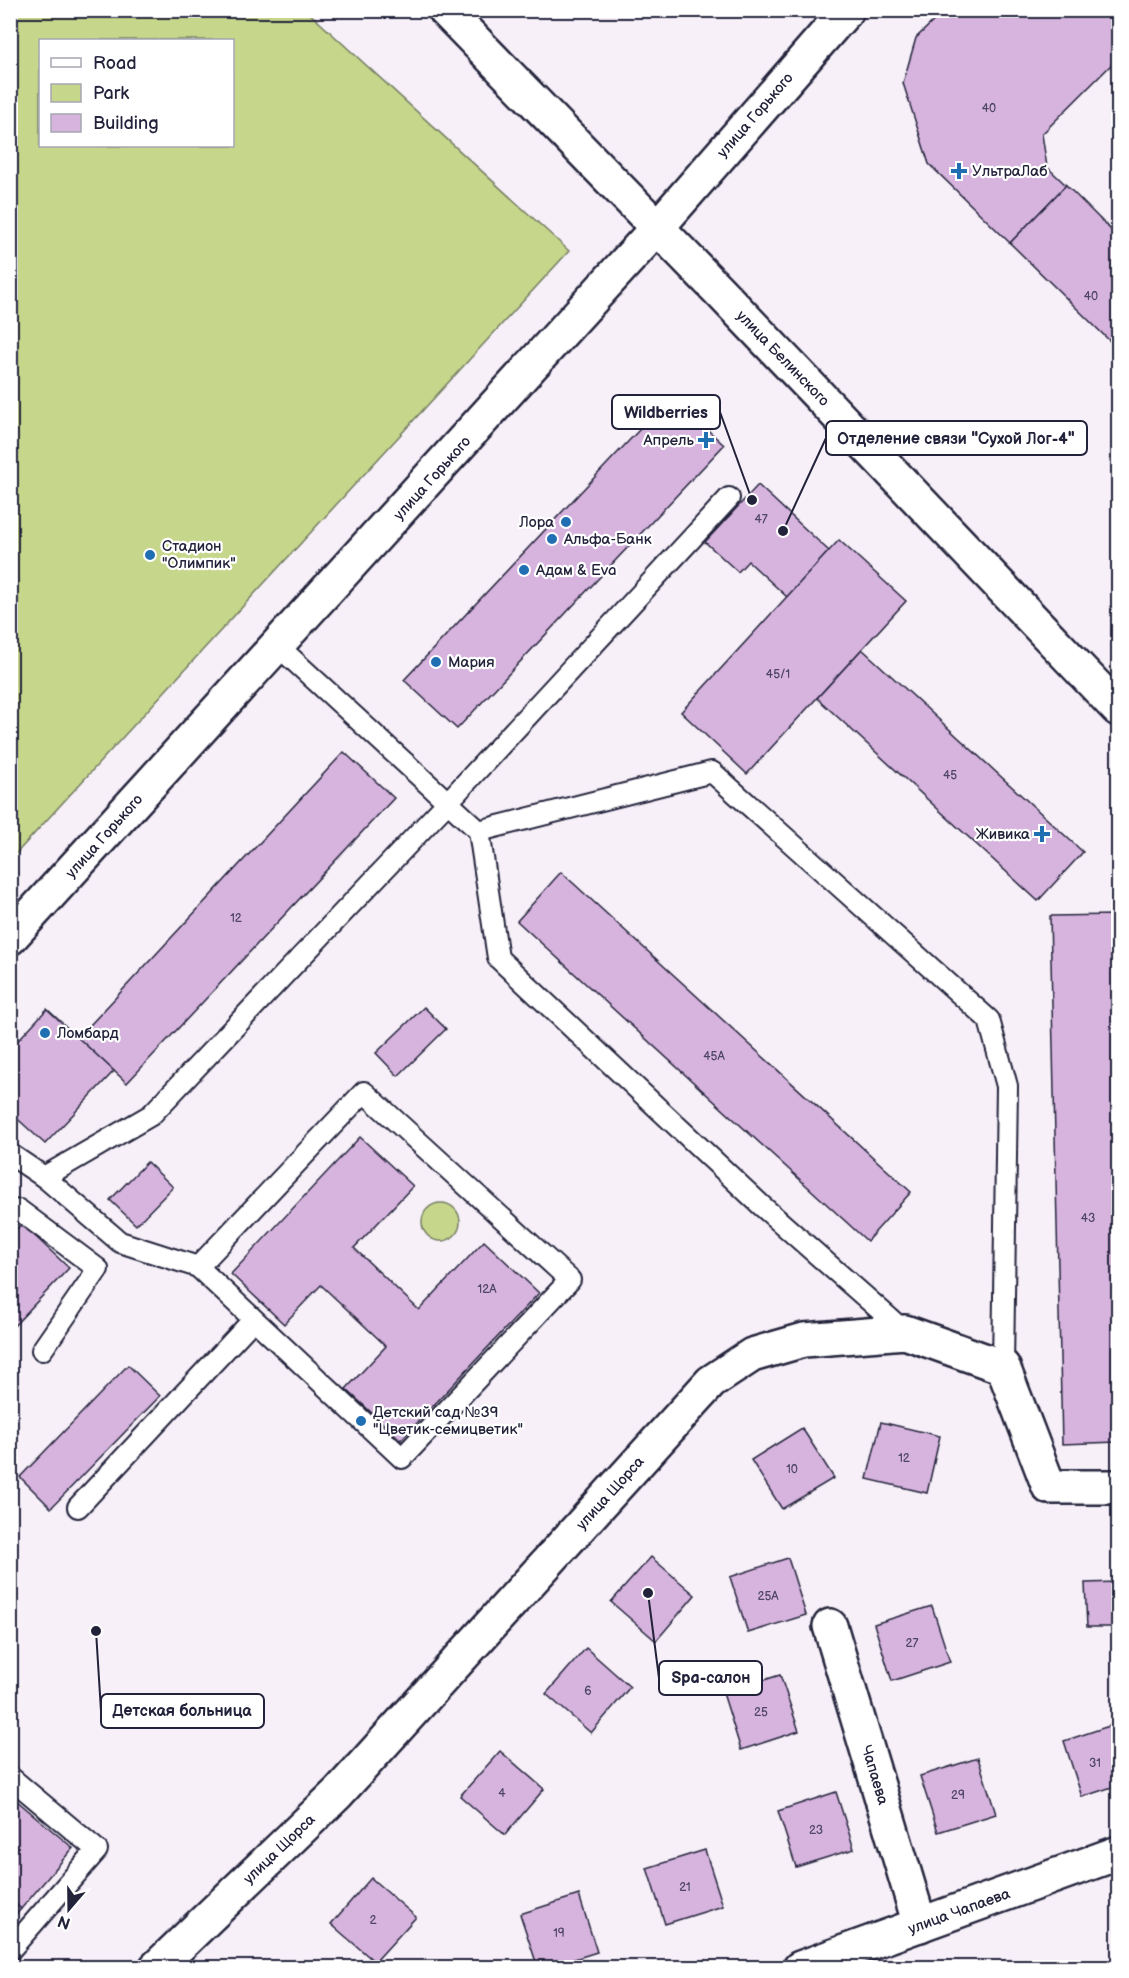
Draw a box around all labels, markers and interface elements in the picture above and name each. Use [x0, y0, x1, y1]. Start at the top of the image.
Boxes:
legend [39, 39, 234, 147]
text: Road [93, 53, 137, 74]
street label: улица Горького [713, 69, 798, 162]
text: Park [93, 83, 129, 104]
house number: 40 [982, 101, 996, 116]
text: Building [93, 113, 159, 134]
marker: УльтраЛаб [950, 162, 968, 180]
place label: УльтраЛаб [972, 162, 1047, 181]
house number: 40 [1084, 289, 1098, 304]
street label: улица Белинского [732, 306, 833, 410]
callout: Wildberries [612, 395, 720, 429]
text: Wildberries [624, 404, 708, 423]
callout: Отделение связи "Сухой Лог-4" [826, 421, 1087, 455]
text: Отделение связи "Сухой Лог-4" [837, 430, 1075, 449]
place label: Апрель [642, 431, 695, 450]
street label: улица Горького [390, 432, 475, 524]
marker: Апрель [699, 433, 713, 447]
house number: 47 [754, 512, 768, 527]
place label: Лора [518, 513, 554, 532]
marker: Лора [559, 515, 573, 529]
place label: Альфа-Банк [563, 530, 652, 549]
marker: Альфа-Банк [545, 532, 559, 546]
place label: Стадион "Олимпик" [162, 537, 236, 573]
marker: Стадион "Олимпик" [143, 548, 157, 562]
place label: Адам & Eva [535, 561, 616, 580]
marker: Адам & Eva [517, 563, 531, 577]
place label: Мария [448, 653, 495, 672]
marker: Мария [429, 655, 443, 669]
house number: 45/1 [766, 667, 790, 682]
house number: 45 [943, 768, 957, 783]
street label: улица Горького [62, 790, 147, 882]
place label: Живика [976, 825, 1030, 844]
marker: Живика [1035, 827, 1049, 841]
house number: 12 [230, 911, 242, 926]
place label: Ломбард [56, 1024, 119, 1043]
marker: Ломбард [38, 1026, 52, 1040]
house number: 45А [703, 1049, 725, 1064]
house number: 43 [1081, 1211, 1095, 1226]
house number: 12А [478, 1282, 497, 1297]
place label: Детский сад №39 "Цветик-семицветик" [373, 1403, 523, 1439]
marker: Детский сад №39 "Цветик-семицветик" [354, 1414, 368, 1428]
house number: 12 [898, 1451, 910, 1466]
street label: улица Щорса [572, 1452, 649, 1534]
house number: 10 [786, 1462, 798, 1477]
house number: 25А [757, 1589, 779, 1604]
house number: 27 [906, 1636, 919, 1651]
callout: Spa-салон [659, 1661, 762, 1695]
text: Spa-салон [672, 1669, 750, 1688]
house number: 6 [584, 1684, 592, 1699]
callout: Детская больница [101, 1694, 264, 1728]
text: Детская больница [112, 1702, 252, 1721]
house number: 25 [754, 1705, 768, 1720]
street label: Чапаева [856, 1743, 893, 1807]
house number: 31 [1089, 1756, 1101, 1771]
house number: 4 [498, 1786, 506, 1801]
house number: 29 [951, 1788, 965, 1803]
street label: улица Щорса [239, 1810, 319, 1888]
house number: 23 [809, 1823, 823, 1838]
north arrow [39, 1879, 99, 1939]
house number: 21 [679, 1880, 691, 1895]
street label: улица Чапаева [906, 1884, 1013, 1939]
text: N [55, 1911, 73, 1933]
house number: 2 [369, 1913, 377, 1928]
house number: 19 [553, 1926, 565, 1941]

